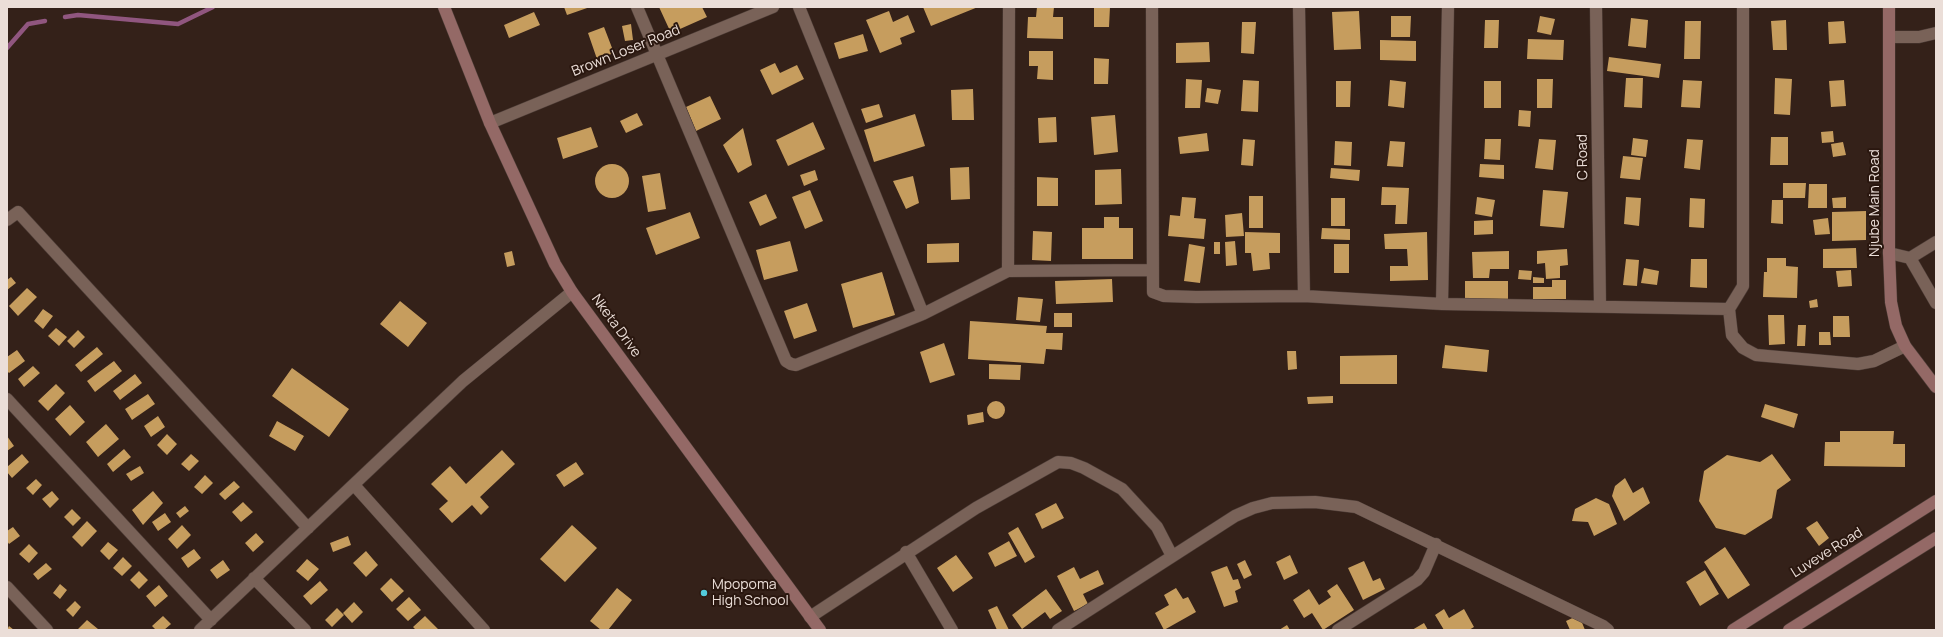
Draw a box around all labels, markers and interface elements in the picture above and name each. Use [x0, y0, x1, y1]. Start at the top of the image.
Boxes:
street label: Brown Loser Road [569, 22, 683, 80]
street label: C Road [1574, 134, 1592, 180]
street label: Njube Main Road [1867, 149, 1883, 257]
street label: Nketa Drive [588, 291, 644, 361]
street label: Luveve Road [1788, 524, 1866, 582]
place label: Mpopoma High School [712, 577, 789, 610]
marker: Mpopoma High School [699, 588, 709, 598]

